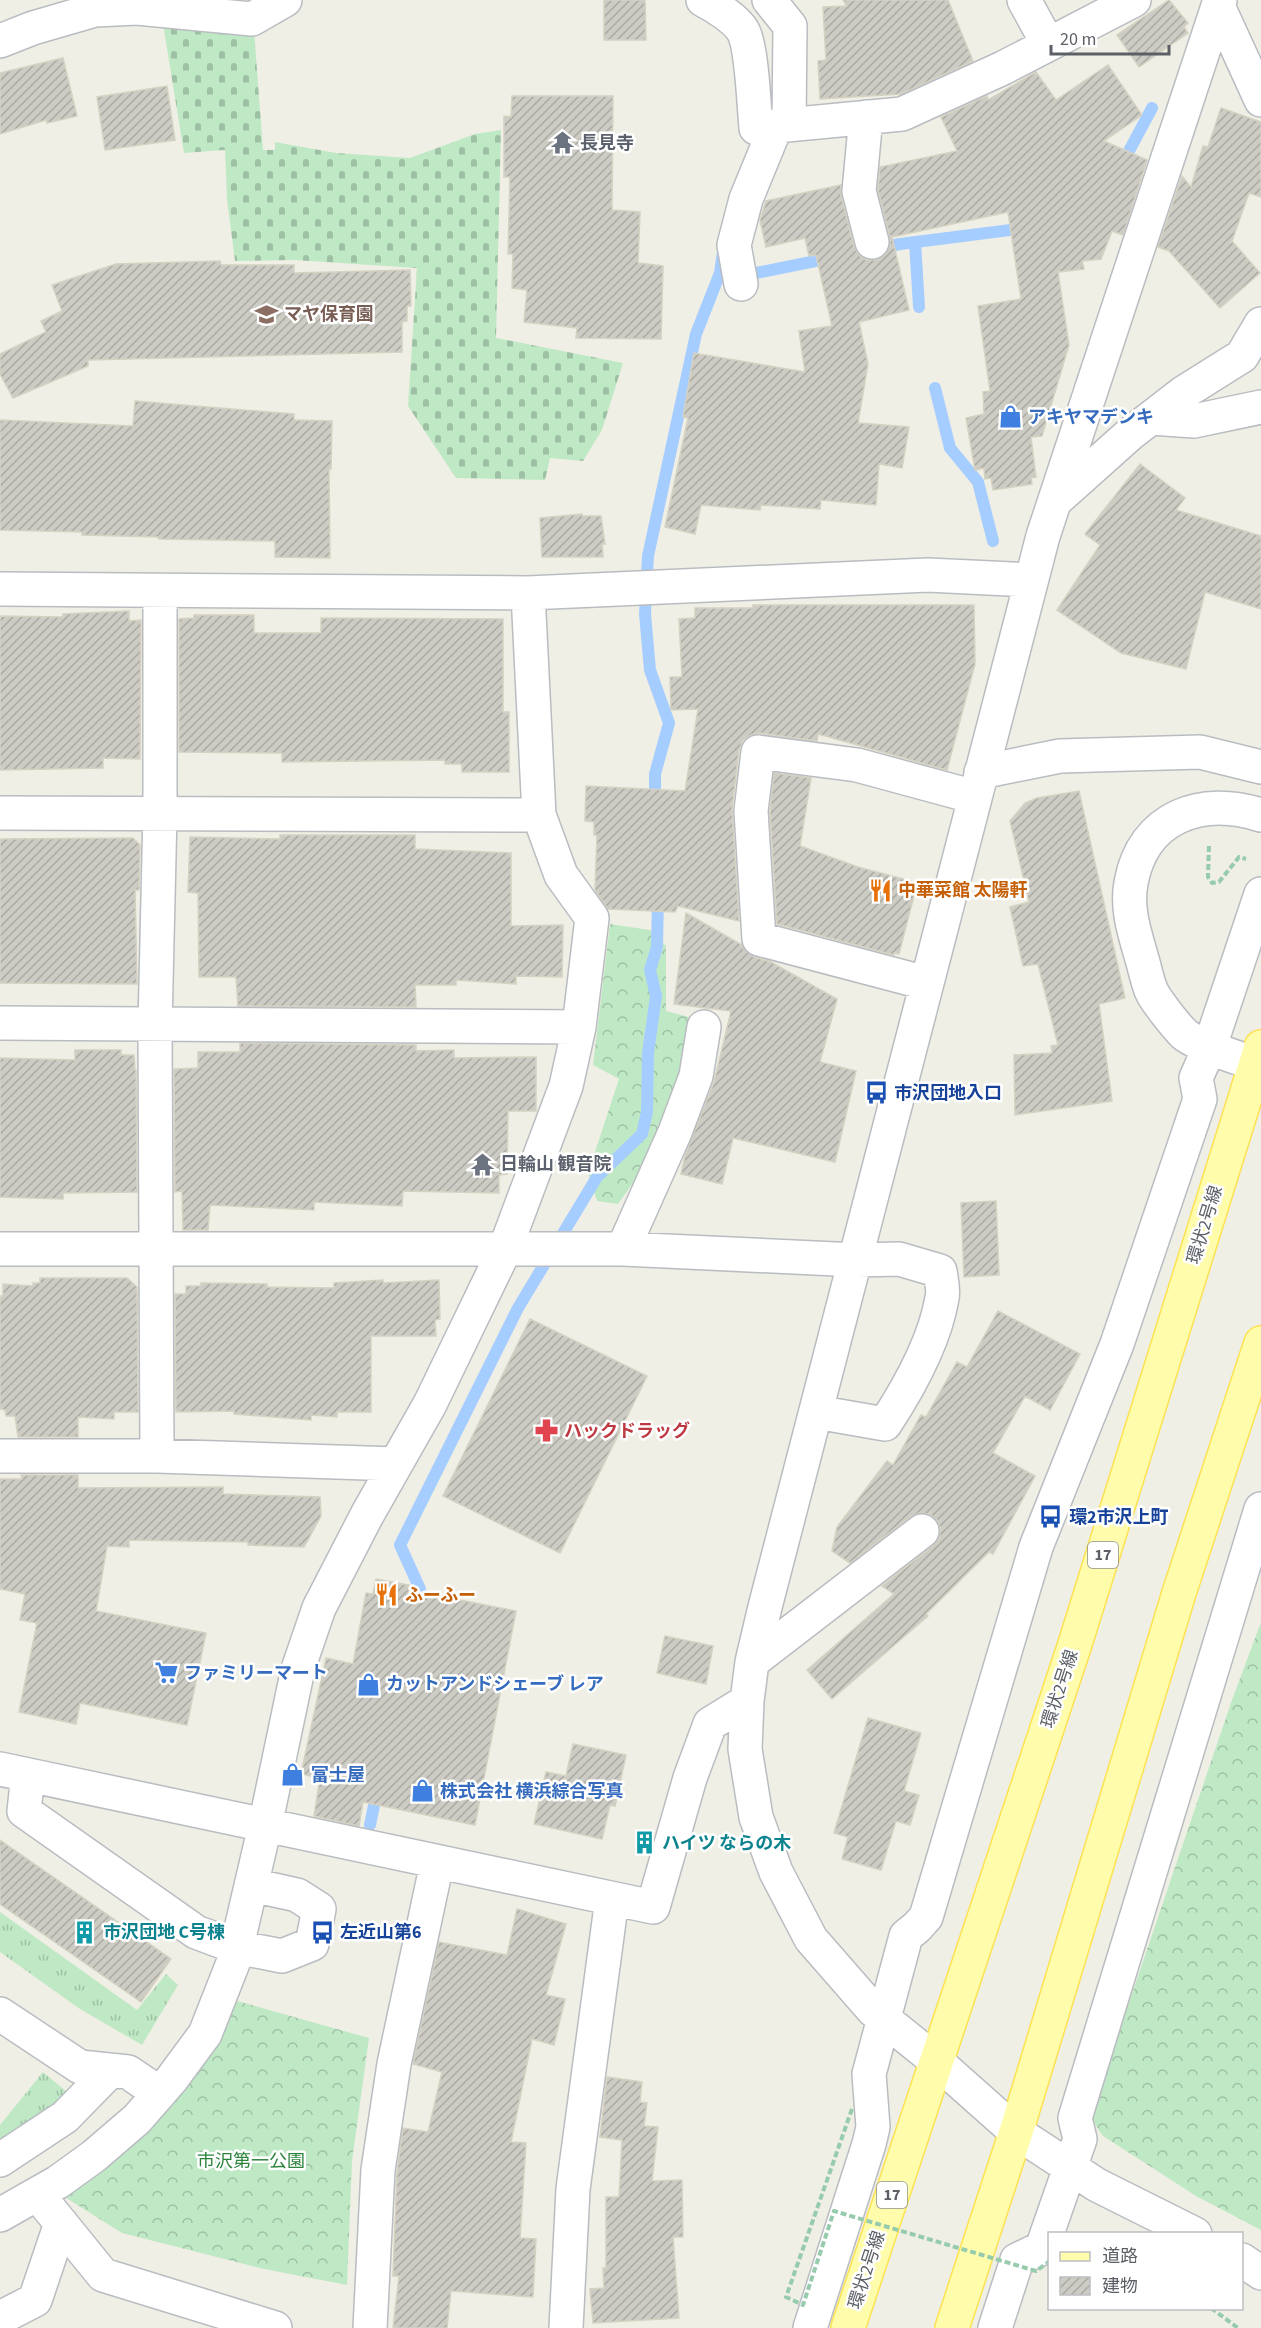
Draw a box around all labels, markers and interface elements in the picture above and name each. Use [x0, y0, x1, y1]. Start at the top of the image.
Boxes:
scale bar [1051, 18, 1170, 56]
text: 20 m [1060, 27, 1096, 52]
temple icon: 長見寺 [549, 130, 575, 156]
place label: 長見寺 [580, 131, 634, 156]
school or university icon: マヤ保育園 [253, 301, 279, 327]
place label: マヤ保育園 [284, 302, 374, 327]
shop icon: アキヤマデンキ [997, 404, 1023, 430]
place label: アキヤマデンキ [1028, 405, 1154, 430]
restaurant icon: 中華菜館 太陽軒 [867, 877, 893, 903]
place label: 中華菜館 太陽軒 [898, 878, 1028, 903]
bus stop icon: 市沢団地入口 [863, 1080, 889, 1106]
place label: 市沢団地入口 [894, 1081, 1002, 1106]
temple icon: 日輪山 観音院 [469, 1151, 495, 1177]
place label: 日輪山 観音院 [500, 1152, 612, 1177]
street label: 環状2号線 [1181, 1183, 1229, 1267]
pharmacy icon: ハックドラッグ [533, 1418, 559, 1444]
place label: ハックドラッグ [564, 1419, 690, 1444]
bus stop icon: 環2市沢上町 [1038, 1504, 1064, 1530]
place label: 環2市沢上町 [1069, 1505, 1169, 1530]
road number: 17 [1088, 1542, 1118, 1568]
restaurant icon: ふーふー [374, 1582, 400, 1608]
place label: ふーふー [405, 1583, 476, 1608]
street label: 環状2号線 [1036, 1647, 1084, 1731]
supermarket icon: ファミリーマート [153, 1660, 179, 1686]
place label: ファミリーマート [184, 1661, 328, 1686]
shop icon: カットアンドシェーブ レア [355, 1671, 381, 1697]
place label: カットアンドシェーブ レア [386, 1672, 604, 1697]
shop icon: 富士屋 [280, 1762, 306, 1788]
place label: 富士屋 [311, 1763, 365, 1788]
shop icon: 株式会社 横浜綜合写真 [409, 1778, 435, 1804]
place label: 株式会社 横浜綜合写真 [440, 1779, 624, 1804]
building icon: ハイツ ならの木 [631, 1830, 657, 1856]
place label: ハイツ ならの木 [662, 1831, 791, 1856]
building icon: 市沢団地 C号棟 [72, 1919, 98, 1945]
bus stop icon: 左近山第6 [309, 1919, 335, 1945]
place label: 市沢団地 C号棟 [103, 1920, 225, 1945]
place label: 左近山第6 [340, 1920, 422, 1945]
park label: 市沢第一公園 [197, 2149, 305, 2174]
road number: 17 [877, 2182, 907, 2208]
street label: 環状2号線 [843, 2228, 891, 2312]
legend [1048, 2232, 1243, 2310]
text: 道路 [1102, 2244, 1138, 2269]
text: 建物 [1102, 2274, 1138, 2299]

